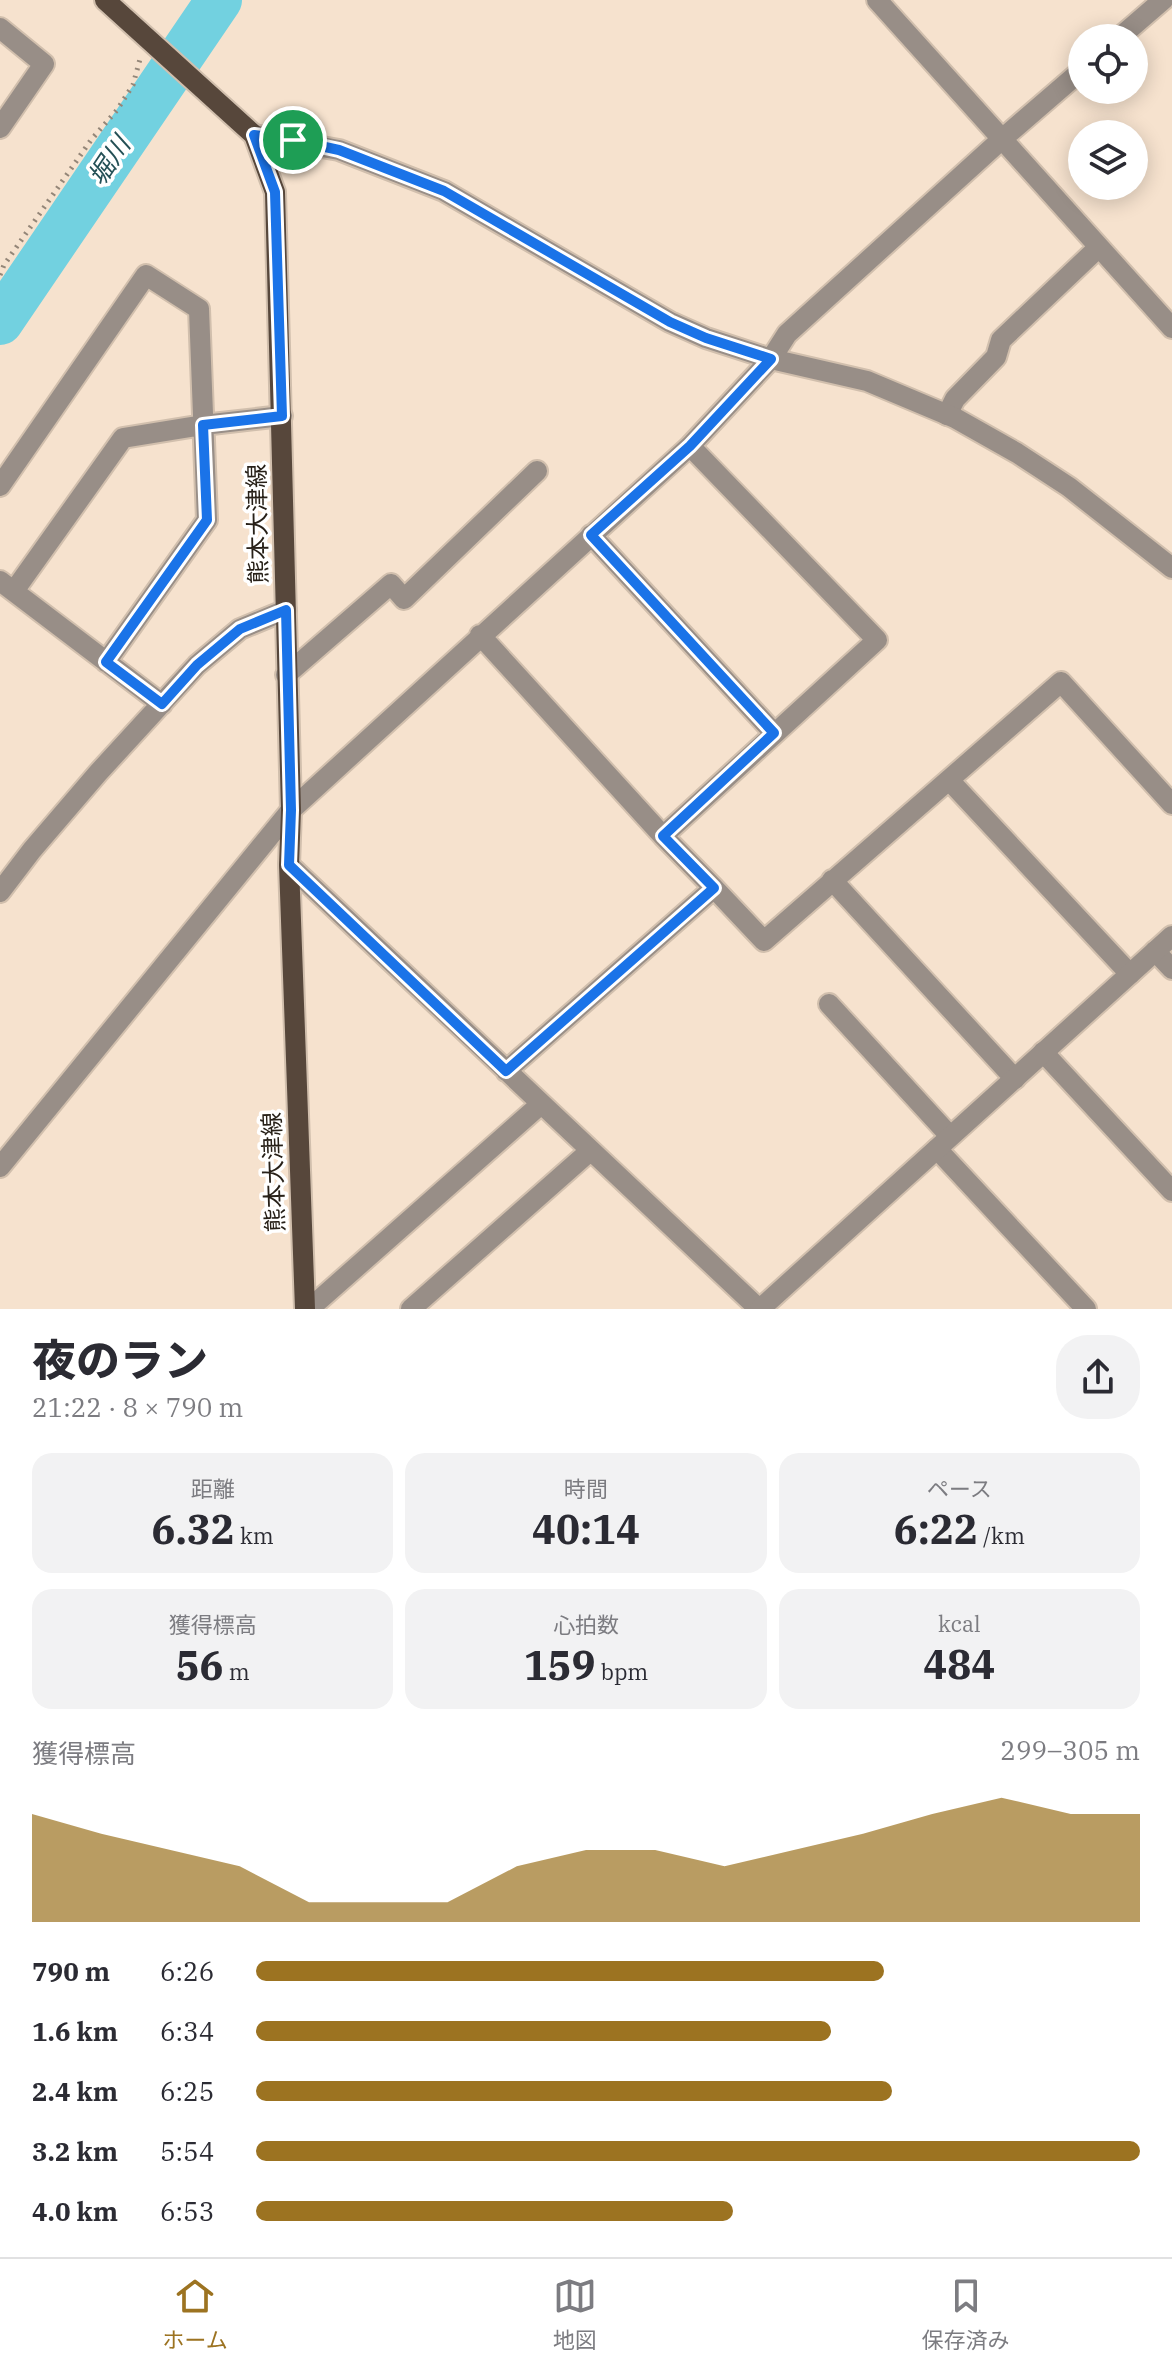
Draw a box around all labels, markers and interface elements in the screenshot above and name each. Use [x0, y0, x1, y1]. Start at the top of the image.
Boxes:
map controls [1068, 24, 1148, 200]
button: locate [1068, 24, 1148, 104]
pin [259, 106, 327, 174]
icon: arrive [271, 118, 315, 162]
button: layers [1068, 120, 1148, 200]
water label: 堀川 [80, 127, 138, 192]
street label: 熊本大津線 [240, 464, 274, 584]
street label: 熊本大津線 [255, 1112, 291, 1233]
text: 夜のラン [32, 1331, 208, 1388]
button: share [1056, 1335, 1140, 1419]
text: 21:22 · 8 × 790 m [32, 1390, 243, 1424]
text: 距離 [191, 1474, 235, 1503]
text: 時間 [564, 1474, 608, 1503]
text: ペース [927, 1474, 992, 1503]
text: 6.32 [152, 1503, 235, 1555]
text: 40:14 [532, 1503, 640, 1555]
text: 6:22 [894, 1503, 978, 1555]
text: km [235, 1521, 274, 1550]
text: /km [978, 1521, 1025, 1550]
text: kcal [938, 1609, 981, 1638]
text: 獲得標高 [169, 1610, 257, 1639]
text: 心拍数 [553, 1610, 619, 1639]
text: 484 [923, 1638, 995, 1690]
text: 56 [176, 1639, 224, 1691]
text: 159 [524, 1639, 596, 1691]
text: m [224, 1657, 250, 1686]
text: bpm [596, 1657, 648, 1686]
text: 299–305 m [1000, 1733, 1140, 1767]
text: 獲得標高 [32, 1736, 136, 1770]
text: 790 m [32, 1954, 110, 1988]
text: 6:26 [160, 1954, 214, 1988]
text: 1.6 km [32, 2014, 118, 2048]
text: 6:34 [160, 2014, 214, 2048]
text: 2.4 km [32, 2074, 118, 2108]
text: 6:25 [160, 2074, 214, 2108]
text: 3.2 km [32, 2134, 118, 2168]
text: 5:54 [160, 2134, 214, 2168]
text: 4.0 km [32, 2194, 118, 2228]
text: 6:53 [160, 2194, 214, 2228]
tab: ホーム [162, 2274, 228, 2354]
tab: 地図 [553, 2274, 597, 2354]
tab: 保存済み [922, 2274, 1010, 2354]

